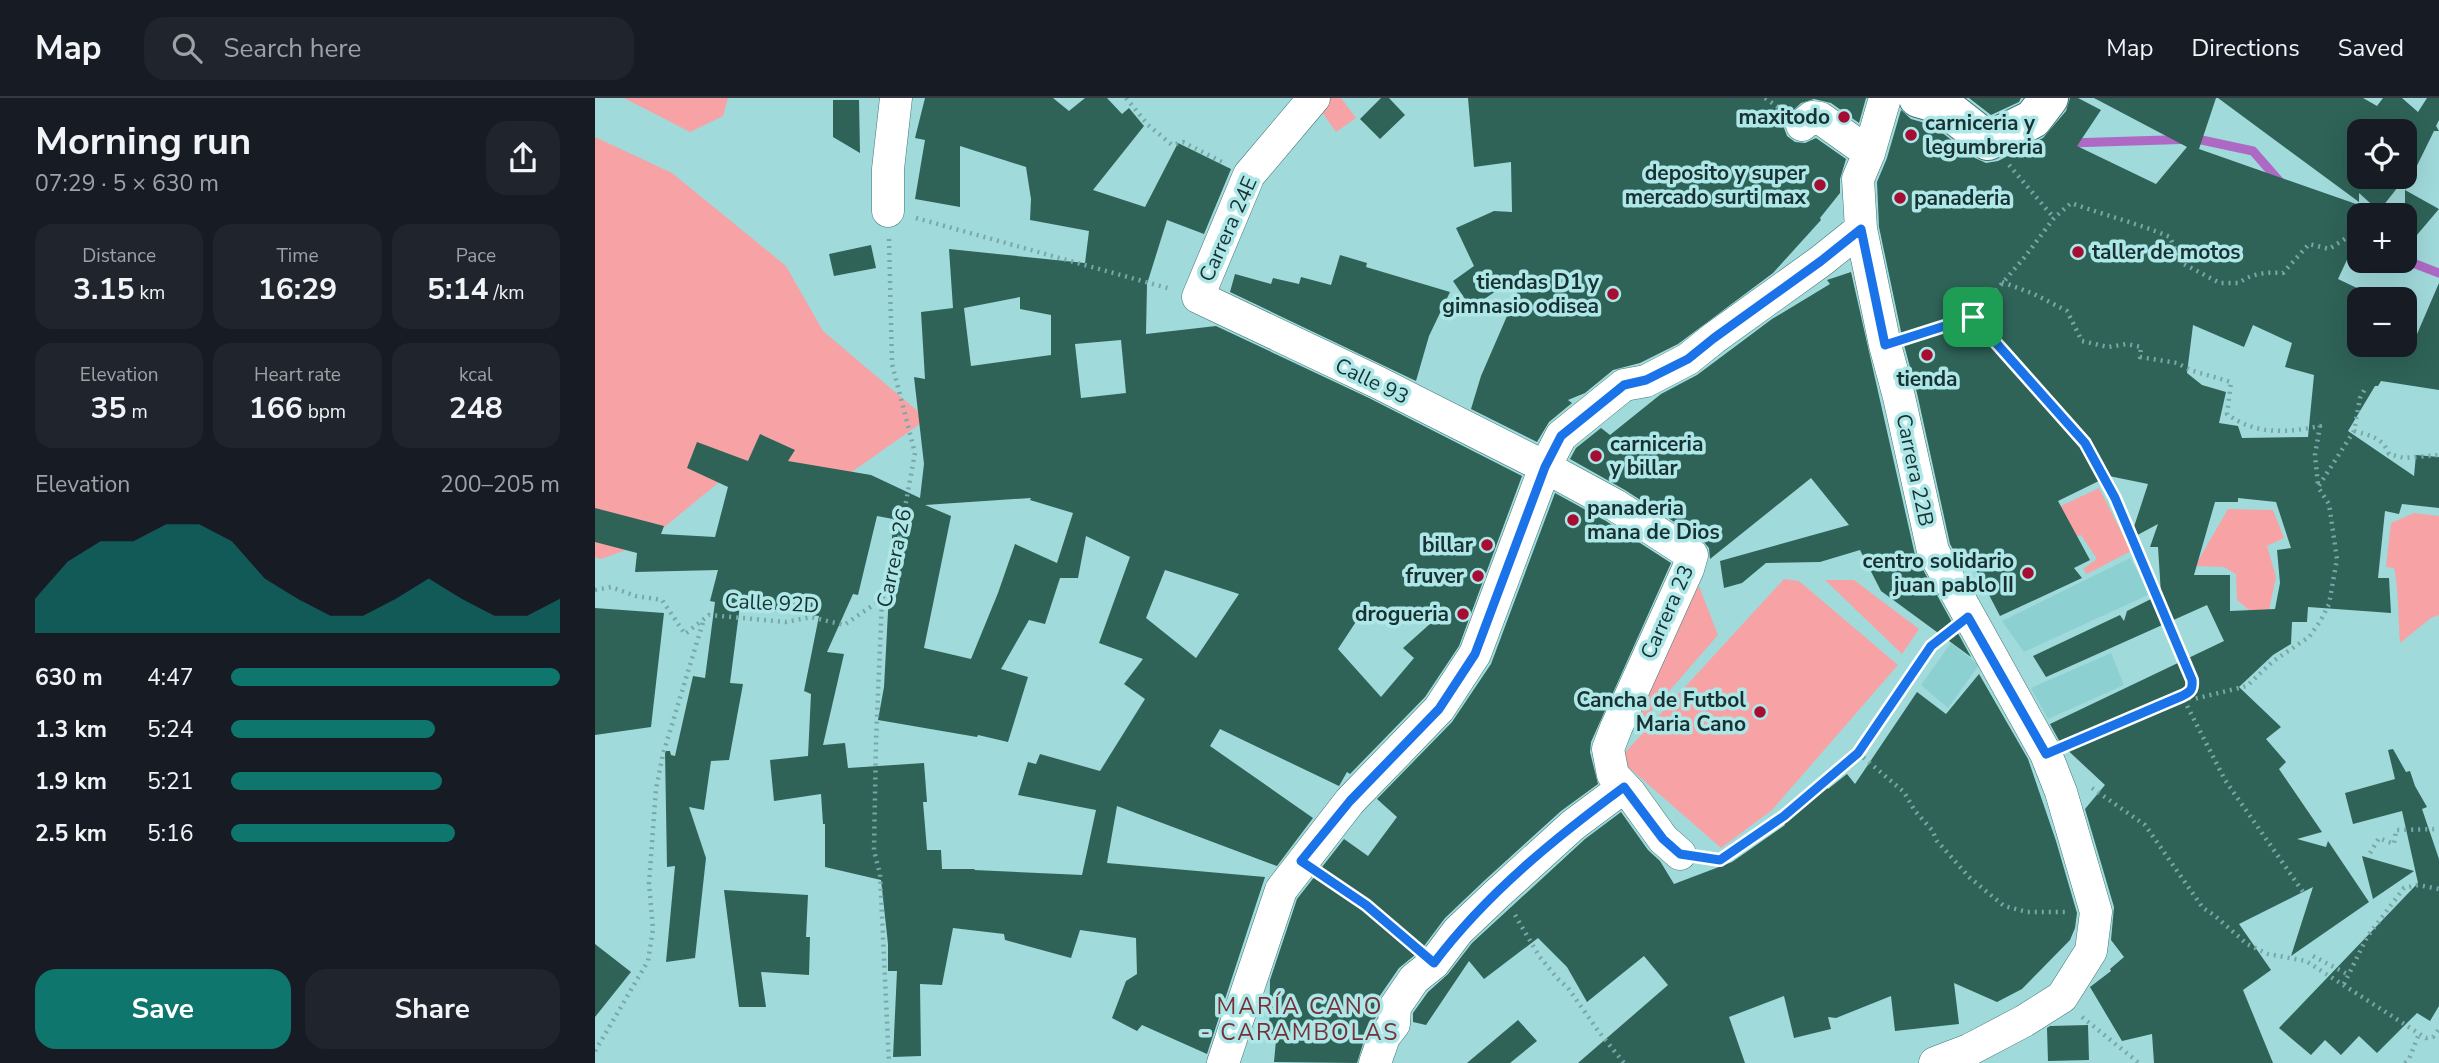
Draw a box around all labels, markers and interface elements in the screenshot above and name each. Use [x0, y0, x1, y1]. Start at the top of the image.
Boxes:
search box [144, 17, 634, 80]
text: Map [35, 26, 102, 71]
icon: search [168, 29, 206, 67]
text: Search here [224, 31, 361, 66]
text: Map [2106, 32, 2153, 64]
text: Directions [2191, 32, 2300, 64]
text: Saved [2338, 32, 2404, 64]
place label: maxitodo [1739, 103, 1830, 131]
marker: maxitodo [1836, 109, 1852, 125]
place label: carniceria y legumbreria [1925, 109, 2043, 161]
text: Morning run [35, 116, 251, 167]
map controls [2347, 119, 2417, 357]
button: locate [2347, 119, 2417, 189]
button: share [486, 121, 560, 195]
marker: carniceria y legumbreria [1903, 127, 1919, 143]
place label: deposito y super mercado surti max [1625, 159, 1807, 211]
text: 07:29 · 5 × 630 m [35, 168, 219, 199]
street label: Carrera 24E [1192, 172, 1264, 286]
marker: deposito y super mercado surti max [1812, 177, 1828, 193]
place label: panaderia [1914, 184, 2011, 212]
marker: panaderia [1892, 190, 1908, 206]
button: + [2347, 203, 2417, 273]
place label: taller de motos [2092, 238, 2241, 266]
text: Distance [82, 243, 156, 269]
text: Time [276, 243, 319, 269]
text: Pace [456, 243, 496, 269]
marker: taller de motos [2070, 244, 2086, 260]
place label: tiendas D1 y gimnasio odisea [1442, 268, 1600, 320]
text: 3.15 [73, 269, 135, 310]
text: 16:29 [258, 269, 337, 310]
text: 5:14 [427, 269, 489, 310]
text: km [135, 280, 165, 306]
text: /km [489, 280, 525, 306]
marker: tiendas D1 y gimnasio odisea [1605, 286, 1621, 302]
pin [1943, 287, 2003, 347]
button: − [2347, 287, 2417, 357]
icon: arrive [1954, 298, 1992, 336]
marker: tienda [1919, 347, 1935, 363]
street label: Calle 93 [1330, 351, 1414, 411]
text: Elevation [80, 362, 159, 388]
text: Heart rate [254, 362, 341, 388]
text: kcal [459, 362, 493, 388]
place label: tienda [1896, 365, 1958, 393]
text: 35 [91, 388, 127, 429]
text: 166 [249, 388, 303, 429]
text: 248 [449, 388, 503, 429]
text: m [127, 399, 148, 425]
text: bpm [303, 399, 346, 425]
street label: Carrera 22B [1889, 411, 1941, 529]
place label: carniceria y billar [1609, 430, 1703, 482]
marker: carniceria y billar [1588, 448, 1604, 464]
text: Elevation [35, 469, 130, 500]
text: 200–205 m [440, 469, 560, 500]
place label: panaderia mana de Dios [1587, 494, 1720, 546]
street label: Carrera 26 [870, 506, 918, 610]
marker: panaderia mana de Dios [1565, 512, 1581, 528]
place label: billar [1422, 531, 1474, 559]
marker: billar [1479, 537, 1495, 553]
place label: centro solidario juan pablo II [1863, 547, 2014, 599]
street label: Carrera 23 [1634, 561, 1700, 663]
place label: fruver [1405, 562, 1465, 590]
marker: centro solidario juan pablo II [2020, 565, 2036, 581]
marker: fruver [1470, 568, 1486, 584]
street label: Calle 92D [724, 587, 820, 619]
place label: drogueria [1355, 600, 1449, 628]
marker: drogueria [1455, 606, 1471, 622]
text: 630 m [35, 662, 103, 693]
text: 4:47 [147, 662, 194, 693]
place label: Cancha de Futbol Maria Cano [1576, 686, 1746, 738]
marker: Cancha de Futbol Maria Cano [1752, 704, 1768, 720]
text: 1.3 km [35, 714, 107, 745]
text: 5:24 [147, 714, 194, 745]
text: 1.9 km [35, 766, 107, 797]
text: 5:21 [147, 766, 194, 797]
text: 2.5 km [35, 818, 107, 849]
text: 5:16 [147, 818, 194, 849]
button: Save [35, 969, 291, 1049]
button: Share [305, 969, 560, 1049]
district label: MARÍA CANO - CARAMBOLAS [1200, 991, 1400, 1048]

